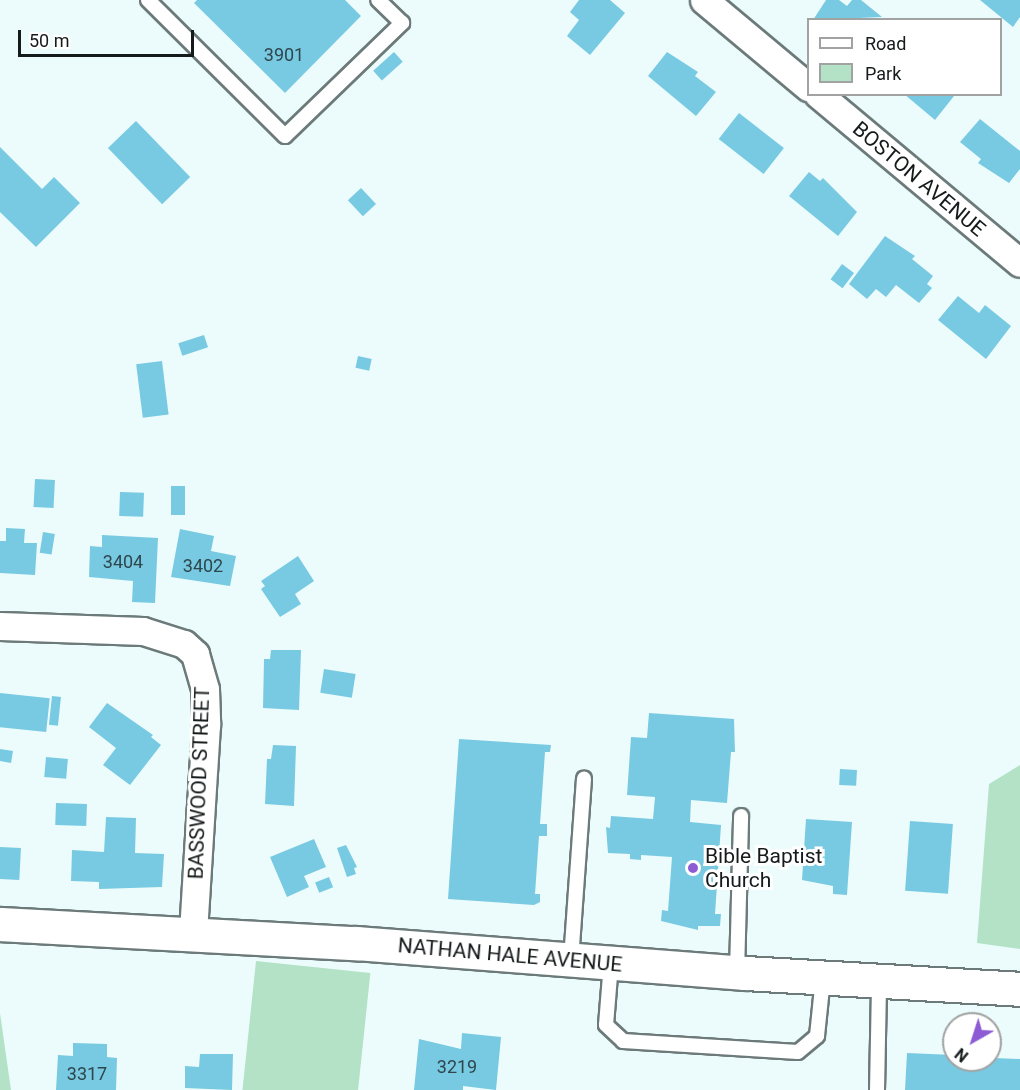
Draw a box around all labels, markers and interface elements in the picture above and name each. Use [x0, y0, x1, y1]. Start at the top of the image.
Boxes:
scale bar [21, 18, 196, 56]
legend [807, 18, 1002, 96]
text: 50 m [29, 30, 69, 51]
text: Road [865, 33, 906, 54]
house number: 3901 [264, 44, 304, 66]
text: Park [865, 63, 901, 84]
street label: BOSTON AVENUE [847, 116, 991, 242]
house number: 3404 [103, 551, 143, 573]
house number: 3402 [183, 555, 223, 577]
street label: BASSWOOD STREET [183, 686, 215, 880]
place label: Bible Baptist Church [705, 843, 822, 893]
marker: Bible Baptist Church [686, 861, 700, 875]
street label: NATHAN HALE AVENUE [397, 933, 623, 977]
north arrow [942, 1012, 1002, 1072]
text: N [951, 1044, 972, 1066]
house number: 3219 [437, 1056, 477, 1078]
house number: 3317 [67, 1063, 107, 1085]

